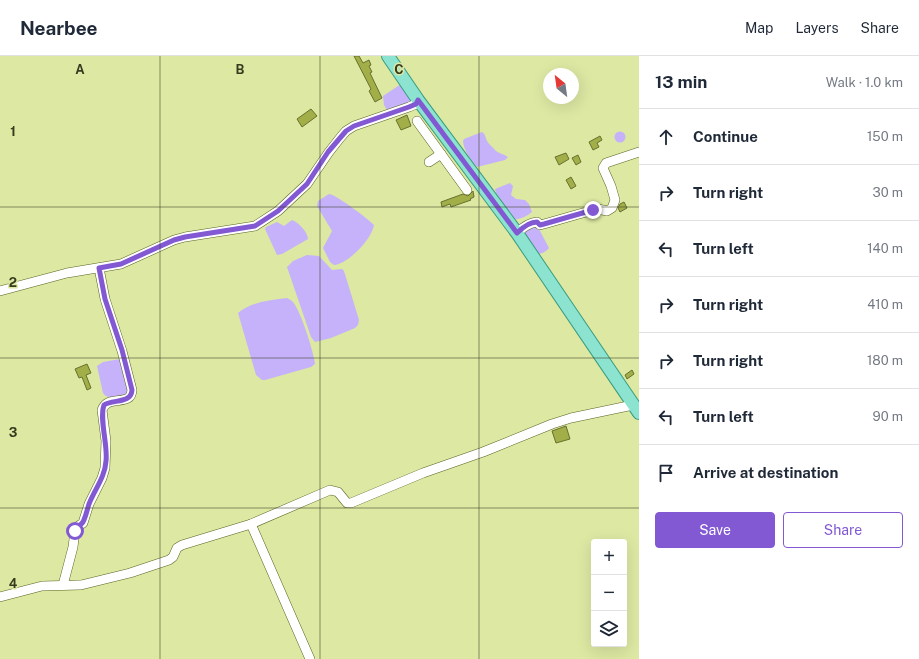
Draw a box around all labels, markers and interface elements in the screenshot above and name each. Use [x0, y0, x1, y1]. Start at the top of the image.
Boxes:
text: Nearbee [20, 17, 98, 39]
text: Map [745, 20, 773, 36]
text: Layers [795, 20, 839, 36]
text: Share [861, 20, 899, 36]
text: A [75, 62, 85, 77]
text: B [236, 62, 245, 77]
text: C [394, 62, 404, 77]
north arrow [543, 68, 579, 104]
text: 13 min [655, 72, 707, 92]
text: Walk · 1.0 km [826, 75, 903, 90]
text: 1 [10, 124, 16, 139]
icon: ahead [655, 126, 677, 148]
text: Continue [693, 128, 758, 145]
text: 150 m [867, 129, 903, 144]
icon: right [655, 182, 677, 204]
text: Turn right [693, 184, 763, 201]
text: 30 m [873, 185, 903, 200]
route end [584, 201, 602, 219]
icon: left [655, 238, 677, 260]
text: Turn left [693, 240, 754, 257]
text: 140 m [867, 241, 903, 256]
text: 2 [9, 275, 17, 290]
icon: right [655, 294, 677, 316]
text: Turn right [693, 296, 763, 313]
text: 410 m [867, 297, 903, 312]
icon: right [655, 350, 677, 372]
text: Turn right [693, 352, 763, 369]
text: 180 m [867, 353, 903, 368]
icon: left [655, 406, 677, 428]
text: Turn left [693, 408, 754, 425]
text: 90 m [873, 409, 903, 424]
text: 3 [9, 425, 18, 440]
icon: arrive [655, 462, 677, 484]
text: Arrive at destination [693, 464, 838, 481]
button: Save [655, 512, 775, 548]
button: Share [783, 512, 903, 548]
route start [66, 522, 84, 540]
map controls [591, 539, 627, 647]
button: + [591, 539, 627, 575]
button: − [591, 575, 627, 611]
text: 4 [9, 576, 18, 591]
button: layers [591, 611, 627, 647]

